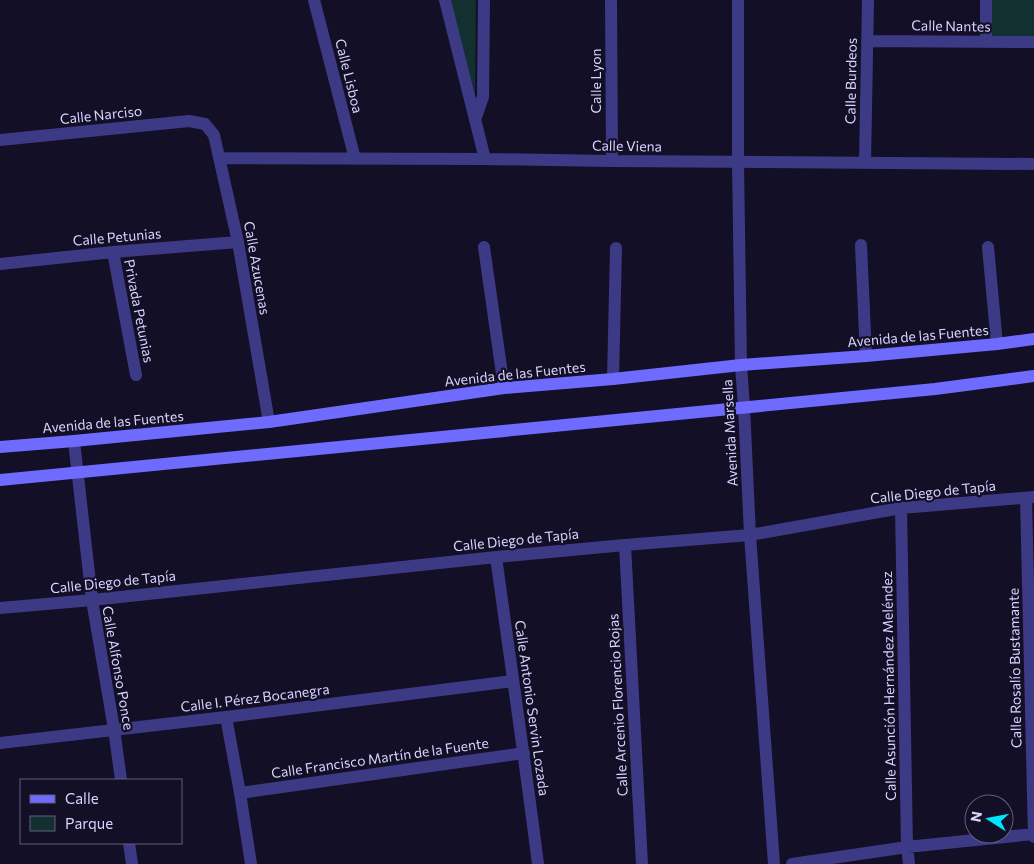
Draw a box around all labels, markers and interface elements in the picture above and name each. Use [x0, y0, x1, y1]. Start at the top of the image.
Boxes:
street label: Calle Nantes [911, 16, 991, 35]
street label: Calle Lisboa [332, 37, 367, 115]
street label: Calle Burdeos [841, 38, 860, 124]
street label: Calle Lyon [587, 48, 604, 114]
street label: Calle Narciso [59, 102, 143, 127]
street label: Calle Viena [592, 136, 662, 155]
street label: Calle Azucenas [241, 220, 274, 316]
street label: Calle Petunias [72, 224, 162, 249]
street label: Privada Petunias [121, 258, 158, 364]
street label: Avenida de las Fuentes [847, 321, 989, 350]
street label: Avenida de las Fuentes [444, 358, 586, 389]
street label: Avenida Marsella [718, 379, 741, 487]
street label: Avenida de las Fuentes [42, 407, 184, 436]
street label: Calle Diego de Tapía [869, 476, 997, 507]
street label: Calle Diego de Tapía [452, 524, 580, 555]
street label: Calle Diego de Tapía [49, 566, 177, 597]
street label: Calle Asunción Hernández Meléndez [878, 571, 899, 801]
street label: Calle Rosalío Bustamante [1005, 588, 1024, 748]
street label: Calle Alfonso Ponce [99, 605, 138, 731]
street label: Calle Arcenio Florencio Rojas [604, 613, 631, 797]
street label: Calle Antonio Servin Lozada [512, 619, 553, 797]
street label: Calle I. Pérez Bocanegra [180, 680, 330, 715]
street label: Calle Francisco Martín de la Fuente [270, 734, 490, 781]
legend [20, 779, 182, 844]
text: Calle [65, 789, 99, 807]
north arrow [964, 794, 1014, 844]
text: N [966, 810, 985, 823]
text: Parque [65, 814, 113, 832]

